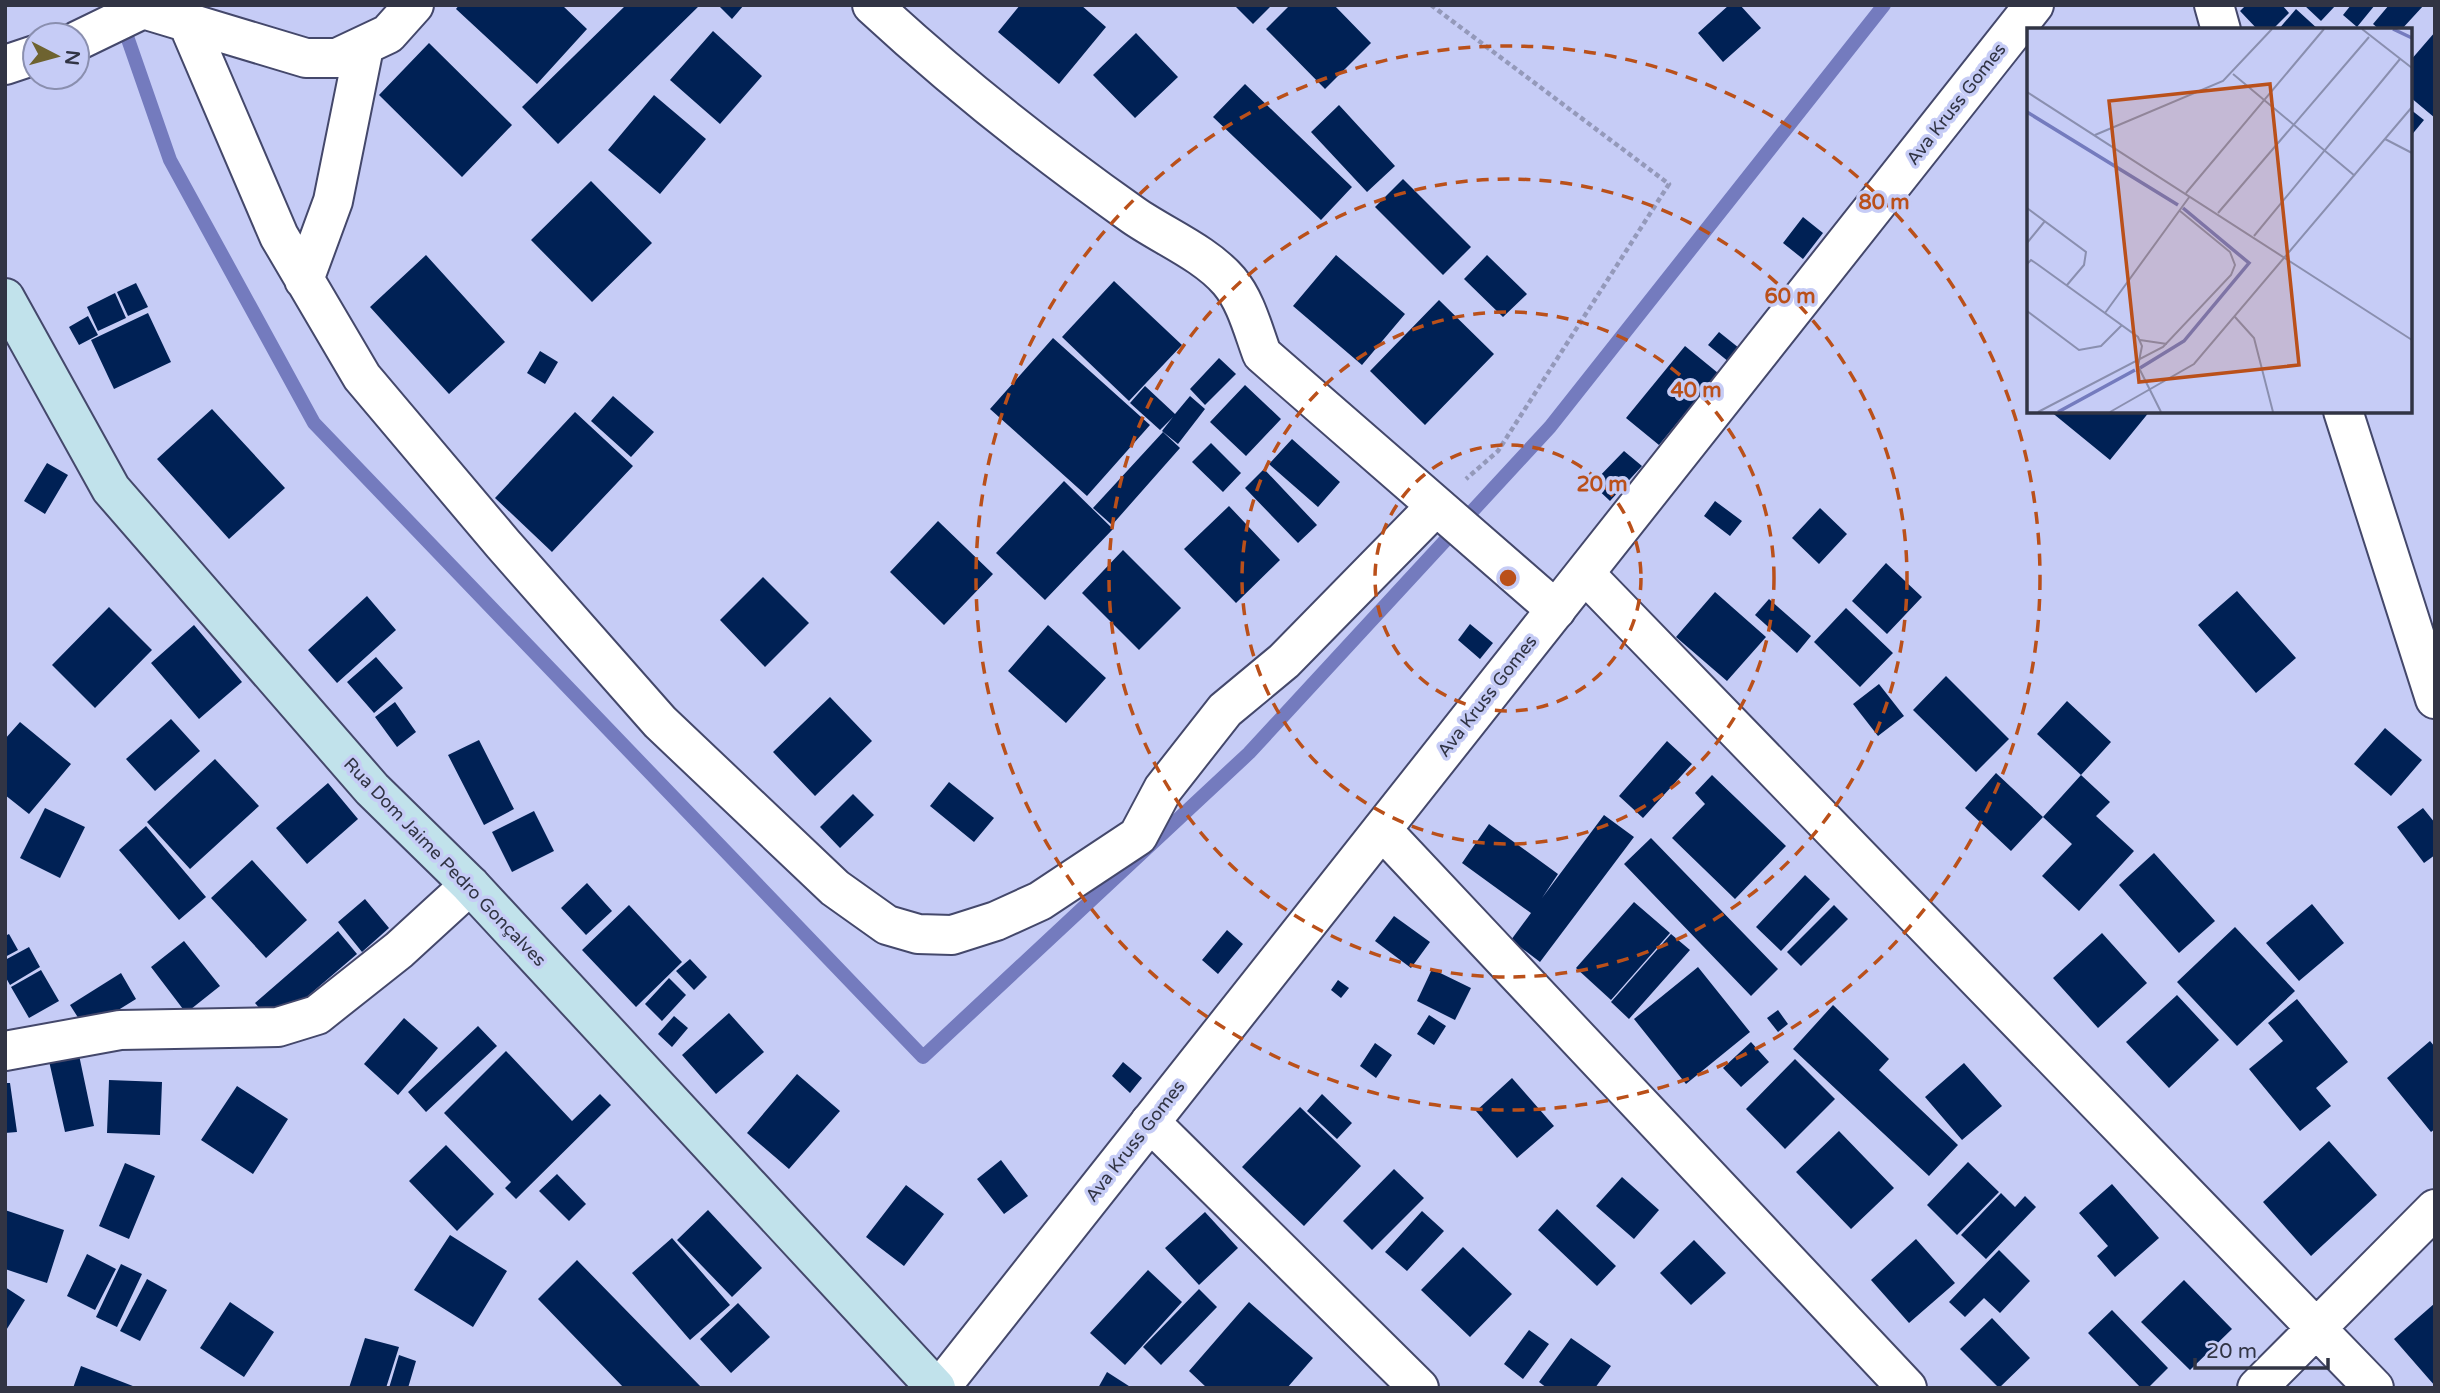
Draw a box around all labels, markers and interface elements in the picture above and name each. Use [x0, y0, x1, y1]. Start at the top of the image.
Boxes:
north arrow [21, 21, 91, 91]
inset map [2027, 28, 2412, 413]
street label: Ava Kruss Gomes [1902, 39, 2010, 169]
text: N [60, 49, 84, 66]
text: 80 m [1858, 190, 1910, 215]
text: 60 m [1764, 284, 1816, 309]
text: 40 m [1670, 378, 1722, 403]
text: 20 m [1576, 472, 1628, 497]
centre of rings [1496, 566, 1520, 590]
street label: Ava Kruss Gomes [1433, 631, 1541, 761]
street label: Rua Dom Jaime Pedro Gonçalves [339, 753, 551, 971]
street label: Ava Kruss Gomes [1081, 1076, 1189, 1206]
scale bar [2195, 1326, 2328, 1370]
text: 20 m [2206, 1339, 2257, 1364]

